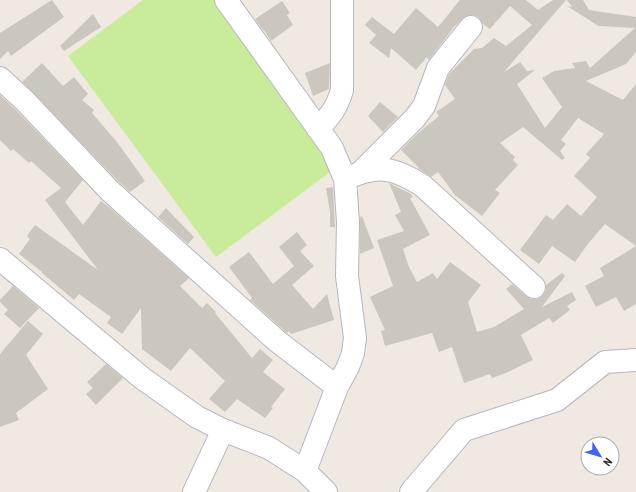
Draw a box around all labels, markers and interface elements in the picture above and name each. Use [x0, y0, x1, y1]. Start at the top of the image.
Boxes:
north arrow [580, 436, 620, 476]
text: N [600, 455, 615, 469]

